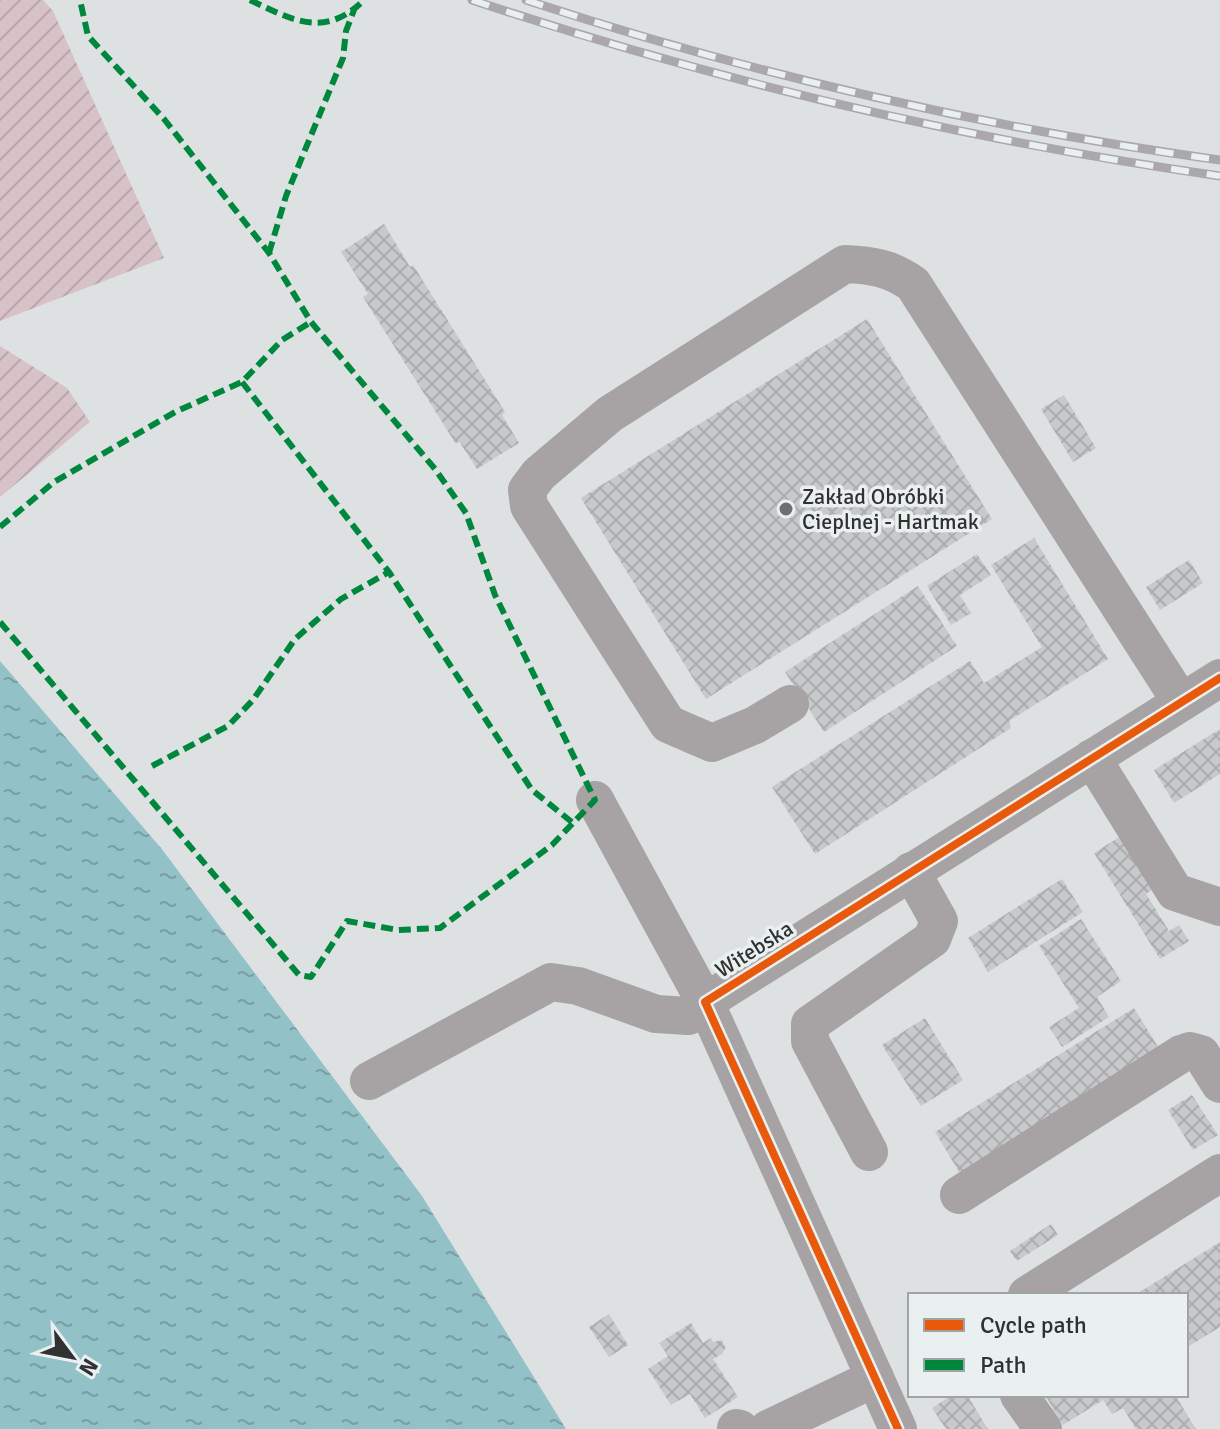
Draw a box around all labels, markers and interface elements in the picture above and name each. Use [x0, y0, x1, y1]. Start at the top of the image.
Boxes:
place label: Zakład Obróbki Cieplnej - Hartmak [802, 483, 979, 535]
marker: Zakład Obróbki Cieplnej - Hartmak [777, 500, 795, 518]
street label: Witebska [710, 915, 798, 983]
legend [908, 1293, 1188, 1397]
text: Cycle path [980, 1310, 1087, 1340]
north arrow [32, 1317, 112, 1397]
text: Path [980, 1350, 1026, 1380]
text: N [73, 1354, 104, 1381]

